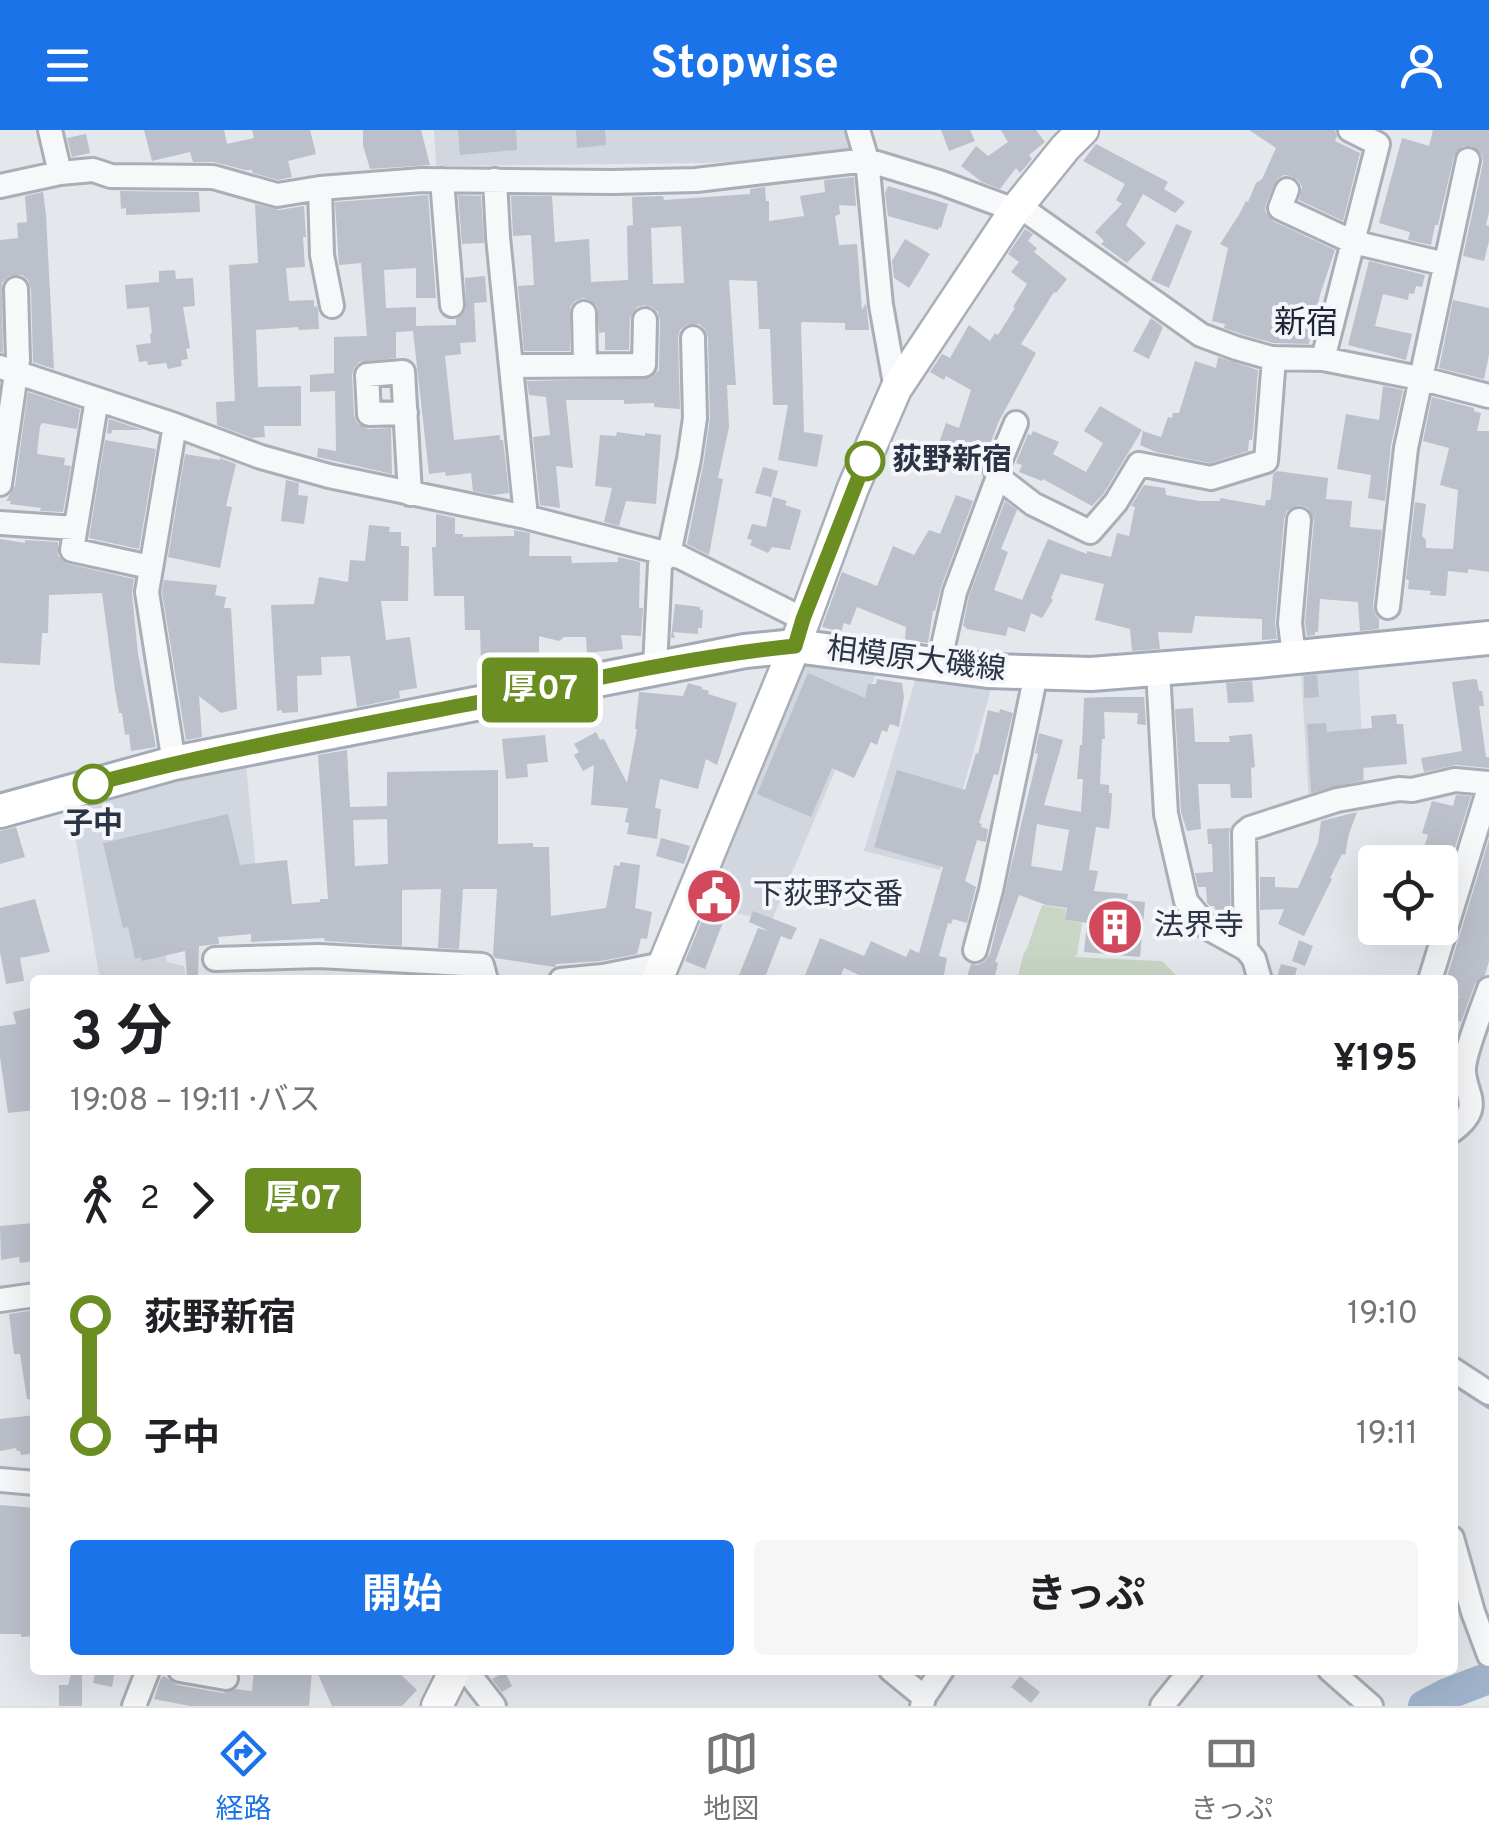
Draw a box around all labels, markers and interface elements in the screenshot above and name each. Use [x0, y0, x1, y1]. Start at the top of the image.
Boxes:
text: Stopwise [650, 37, 839, 94]
icon: menu [40, 38, 95, 93]
icon: person [1394, 38, 1449, 93]
district label: 新宿 [1274, 305, 1338, 345]
marker: 荻野新宿 [846, 442, 884, 480]
place label: 荻野新宿 [892, 443, 1012, 480]
street label: 相模原大磯線 [824, 632, 1008, 690]
line badge: 厚07 [482, 658, 598, 722]
text: 厚07 [502, 668, 578, 712]
marker: 子中 [74, 765, 112, 803]
place label: 子中 [63, 807, 123, 844]
map controls [1358, 845, 1458, 945]
button: locate [1358, 845, 1458, 945]
public building icon: 下荻野交番 [684, 866, 744, 926]
place label: 下荻野交番 [753, 878, 903, 915]
building icon: 法界寺 [1085, 897, 1145, 957]
place label: 法界寺 [1154, 909, 1244, 946]
text: 3 分 [70, 1000, 172, 1070]
text: ¥195 [1333, 1036, 1418, 1085]
text: 19:08 – 19:11 · バス [70, 1082, 321, 1122]
icon: walk [70, 1173, 125, 1228]
icon: forward [175, 1173, 230, 1228]
text: 厚07 [265, 1178, 341, 1222]
text: 2 [140, 1180, 160, 1220]
text: 19:10 [1347, 1295, 1418, 1335]
text: 荻野新宿 [144, 1296, 296, 1345]
text: 19:11 [1356, 1415, 1418, 1455]
text: 子中 [144, 1416, 220, 1465]
button: 開始 [70, 1540, 734, 1655]
button: きっぷ [754, 1540, 1418, 1655]
tab: 経路 [216, 1726, 272, 1829]
tab: 地図 [703, 1726, 759, 1829]
tab: きっぷ [1190, 1726, 1273, 1829]

